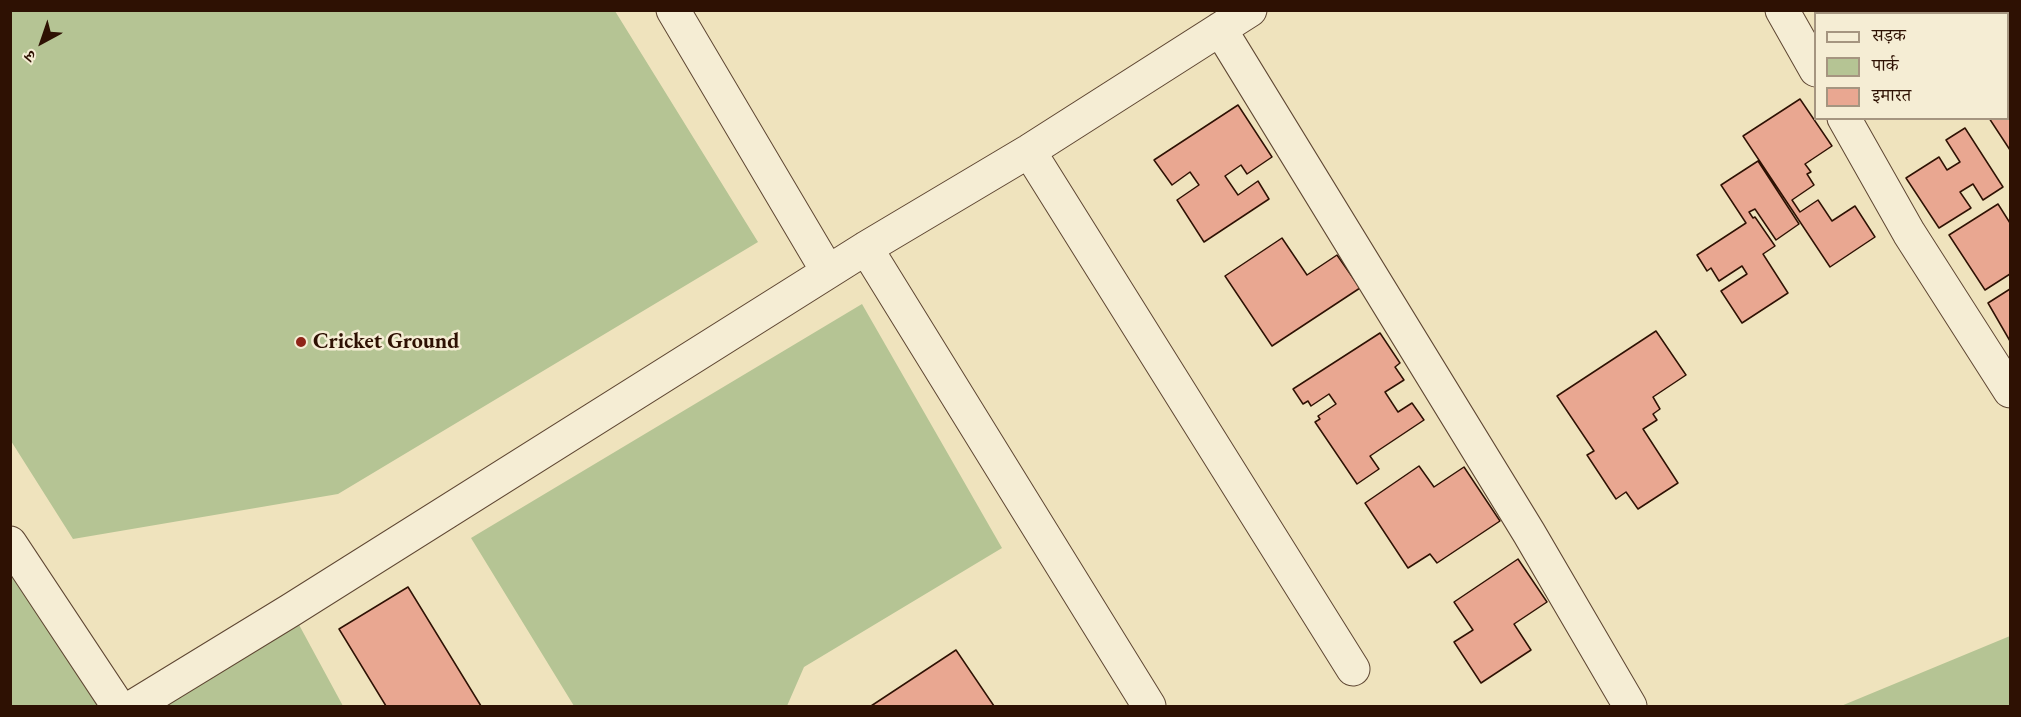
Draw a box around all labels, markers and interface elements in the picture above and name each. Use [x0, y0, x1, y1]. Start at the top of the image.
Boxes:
north arrow [12, 12, 72, 72]
legend [1814, 12, 2009, 120]
text: सड़क [1872, 23, 1906, 46]
text: उ [20, 46, 40, 67]
text: पार्क [1872, 53, 1899, 76]
text: इमारत [1872, 83, 1911, 106]
place label: Cricket Ground [313, 329, 459, 355]
marker: Cricket Ground [294, 335, 308, 349]

